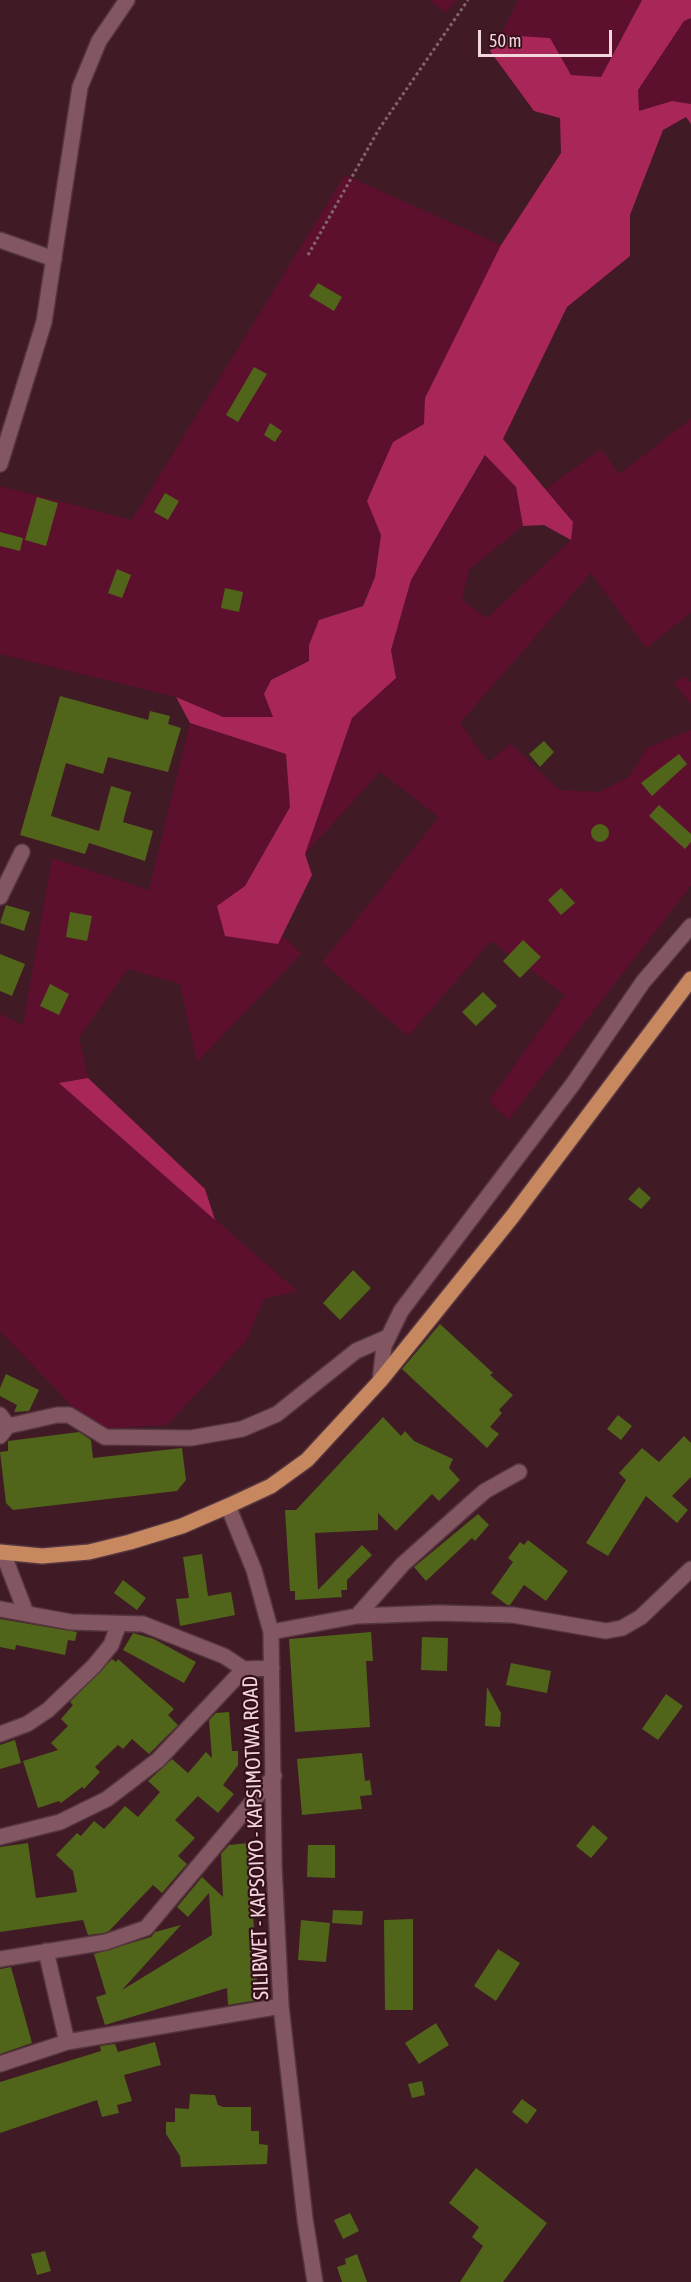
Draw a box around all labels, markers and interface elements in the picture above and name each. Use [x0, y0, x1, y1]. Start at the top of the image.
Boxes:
scale bar [481, 18, 614, 56]
text: 50 m [489, 30, 521, 51]
street label: SILIBWET - KAPSOIYO - KAPSIMOTWA ROAD [238, 1676, 274, 2000]

